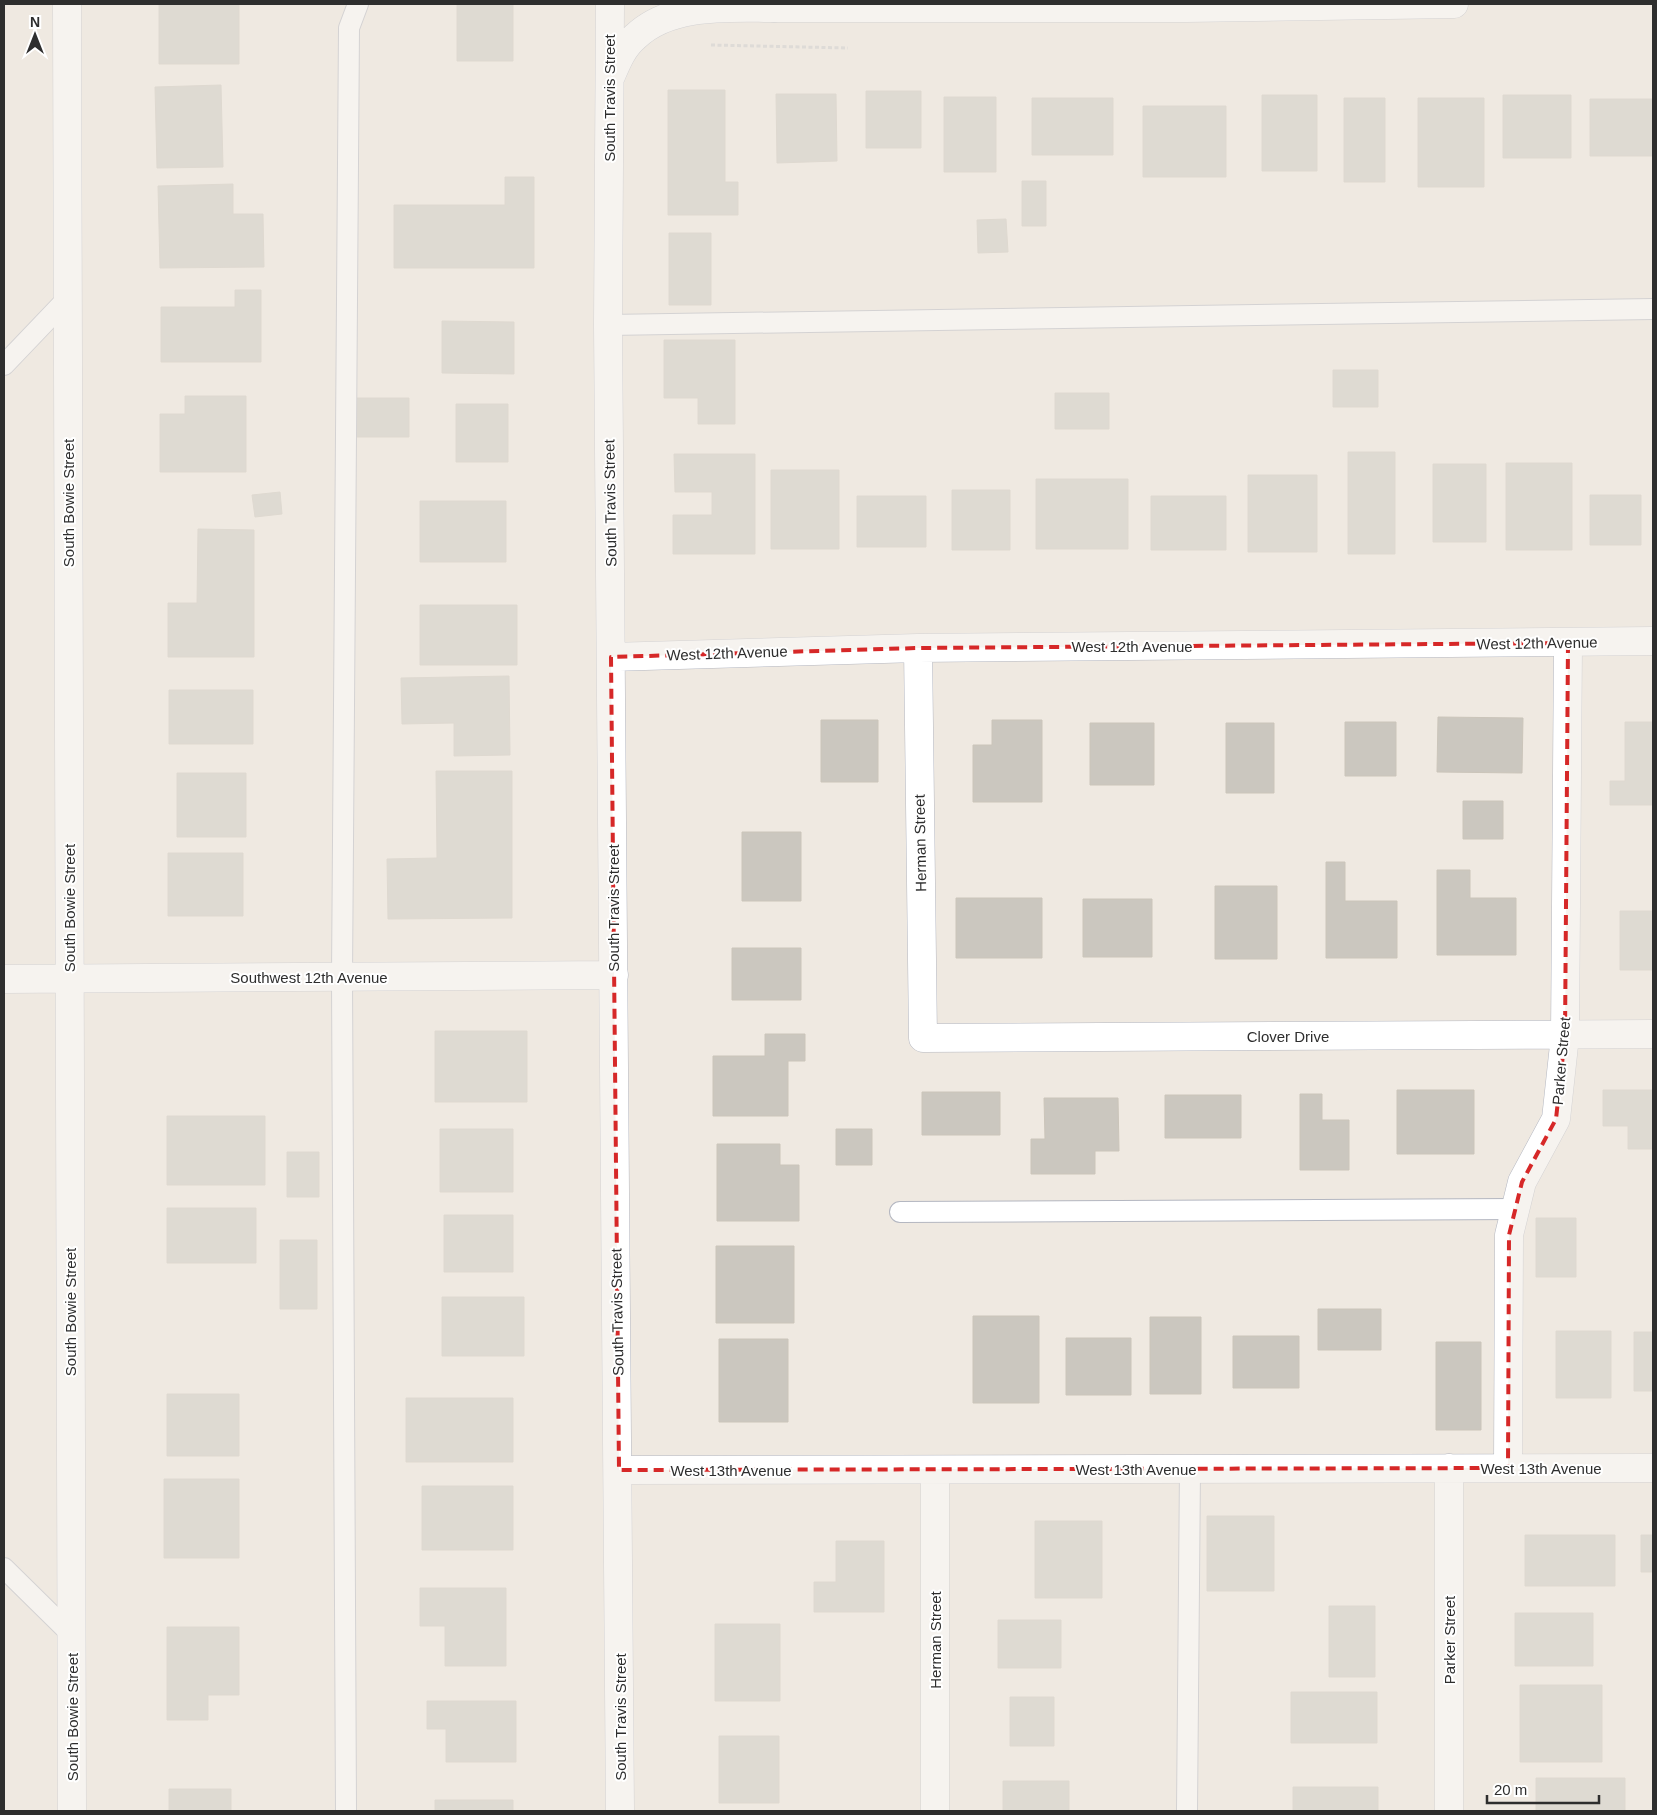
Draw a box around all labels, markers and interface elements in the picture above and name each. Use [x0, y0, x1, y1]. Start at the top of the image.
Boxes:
north arrow [10, 10, 60, 60]
text: N [30, 14, 40, 30]
street label: South Travis Street [601, 33, 618, 162]
street label: South Bowie Street [60, 438, 77, 567]
street label: South Travis Street [600, 438, 620, 567]
street label: West 12th Avenue [1476, 633, 1598, 653]
street label: West 12th Avenue [1071, 638, 1193, 655]
street label: West 12th Avenue [666, 642, 788, 664]
street label: Herman Street [911, 793, 929, 892]
street label: South Bowie Street [61, 843, 78, 972]
street label: South Travis Street [605, 843, 622, 972]
street label: Southwest 12th Avenue [230, 969, 388, 986]
street label: Parker Street [1549, 1015, 1573, 1106]
street label: Clover Drive [1247, 1028, 1329, 1045]
street label: South Bowie Street [62, 1247, 79, 1376]
street label: South Travis Street [607, 1247, 627, 1376]
street label: West 13th Avenue [1480, 1460, 1602, 1477]
street label: West 13th Avenue [1075, 1461, 1197, 1478]
street label: West 13th Avenue [670, 1462, 792, 1479]
street label: Herman Street [927, 1590, 944, 1689]
street label: Parker Street [1441, 1595, 1458, 1684]
street label: South Bowie Street [64, 1652, 81, 1781]
street label: South Travis Street [612, 1652, 629, 1781]
scale bar [1487, 1772, 1600, 1804]
text: 20 m [1494, 1781, 1527, 1798]

